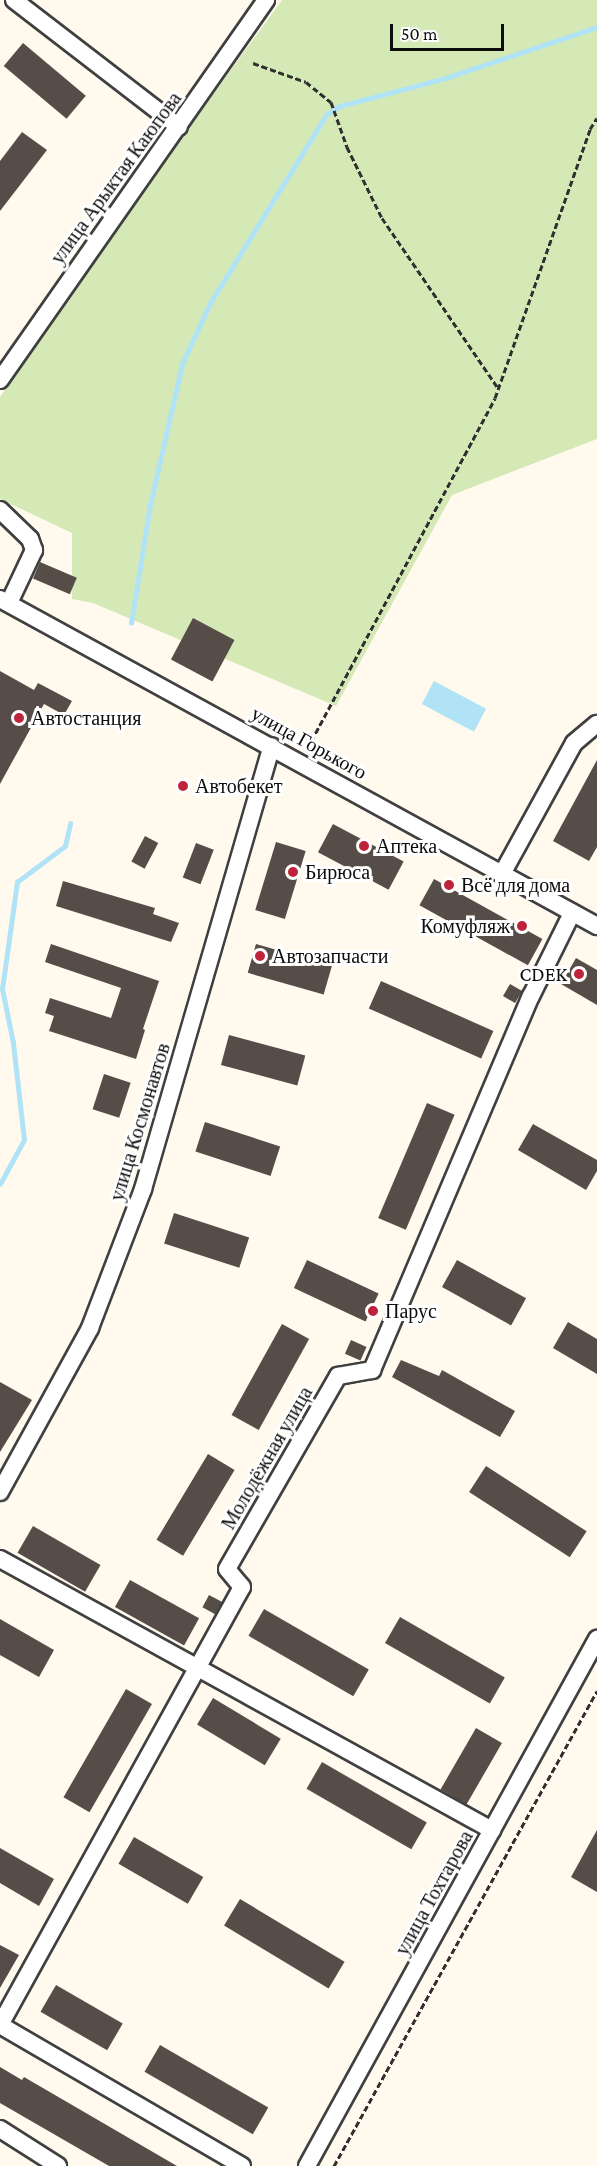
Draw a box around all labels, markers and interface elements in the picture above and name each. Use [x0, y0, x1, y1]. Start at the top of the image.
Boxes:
scale bar [393, 12, 507, 50]
text: 50 m [401, 24, 438, 44]
street label: улица Арыктая Каюпова [45, 87, 187, 269]
street label: улица Горького [247, 701, 371, 785]
place label: Автостанция [31, 706, 141, 730]
marker: Автостанция [12, 711, 26, 725]
place label: Автобекет [195, 774, 282, 798]
marker: Автобекет [176, 779, 190, 793]
place label: Аптека [376, 834, 437, 858]
marker: Аптека [357, 839, 371, 853]
place label: Бирюса [305, 860, 370, 884]
marker: Бирюса [286, 865, 300, 879]
place label: Всё для дома [461, 873, 570, 897]
marker: Всё для дома [442, 878, 456, 892]
place label: Комуфляж [420, 914, 510, 938]
marker: Комуфляж [515, 919, 529, 933]
place label: Автозапчасти [272, 944, 388, 968]
marker: Автозапчасти [253, 949, 267, 963]
place label: CDEK [520, 962, 567, 986]
marker: CDEK [572, 967, 586, 981]
street label: улица Космонавтов [105, 1040, 175, 1204]
place label: Парус [385, 1299, 437, 1323]
marker: Парус [366, 1304, 380, 1318]
street label: Молодёжная улица [216, 1382, 318, 1534]
street label: улица Тохтарова [390, 1826, 478, 1960]

